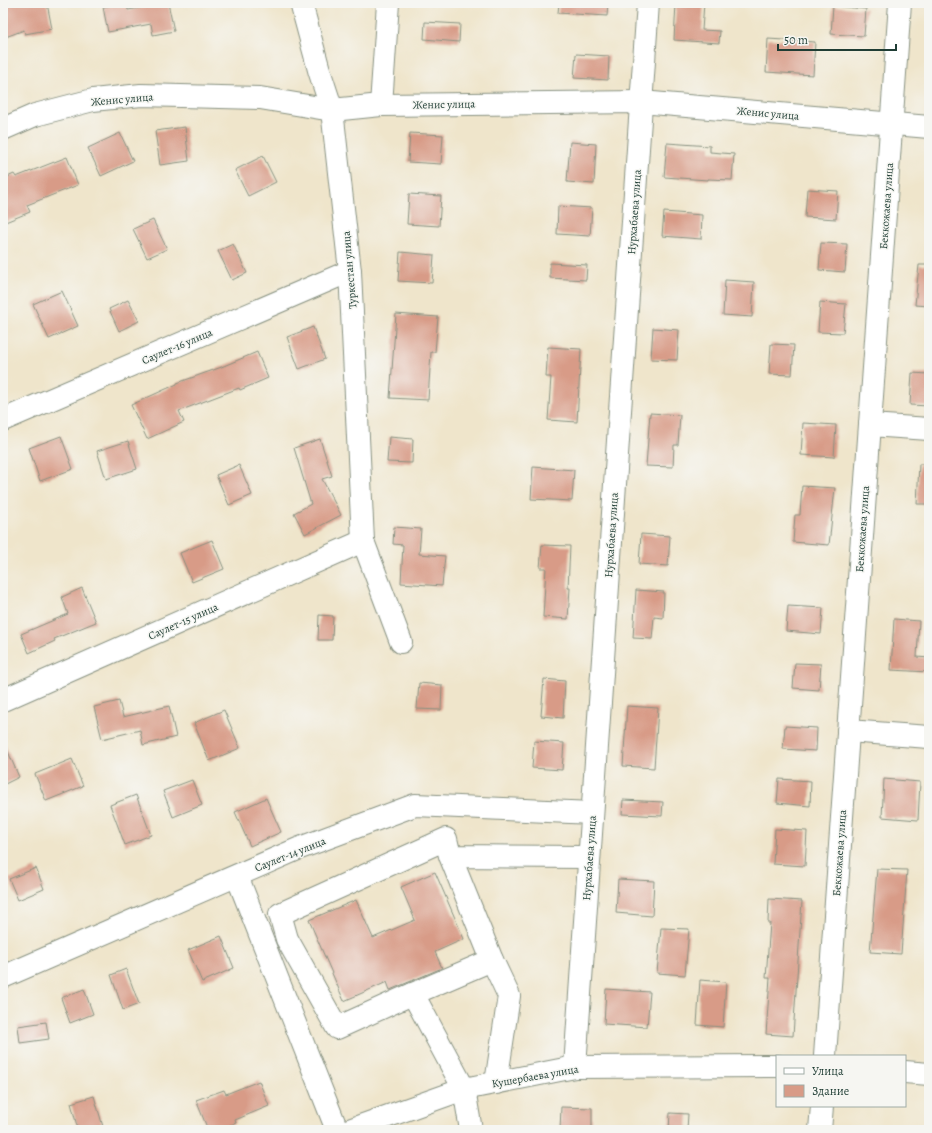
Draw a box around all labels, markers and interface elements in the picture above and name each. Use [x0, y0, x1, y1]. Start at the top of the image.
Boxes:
scale bar [778, 26, 896, 52]
text: 50 m [784, 32, 808, 48]
street label: Женис улица [90, 89, 155, 110]
street label: Женис улица [413, 96, 476, 113]
street label: Женис улица [736, 103, 801, 124]
street label: Беккожаева улица [876, 161, 897, 250]
street label: Нурхабаева улица [624, 168, 645, 255]
street label: Туркестан улица [339, 229, 360, 310]
street label: Саулет-16 улица [140, 324, 216, 368]
street label: Беккожаева улица [852, 484, 873, 573]
street label: Нурхабаева улица [601, 491, 622, 578]
street label: Саулет-15 улица [146, 599, 221, 644]
street label: Беккожаева улица [829, 808, 850, 897]
street label: Нурхабаева улица [579, 814, 600, 901]
street label: Саулет-14 улица [252, 833, 329, 876]
legend [776, 1055, 906, 1107]
street label: Кушербаева улица [491, 1061, 581, 1092]
text: Улица [812, 1063, 844, 1079]
text: Здание [812, 1083, 849, 1099]

